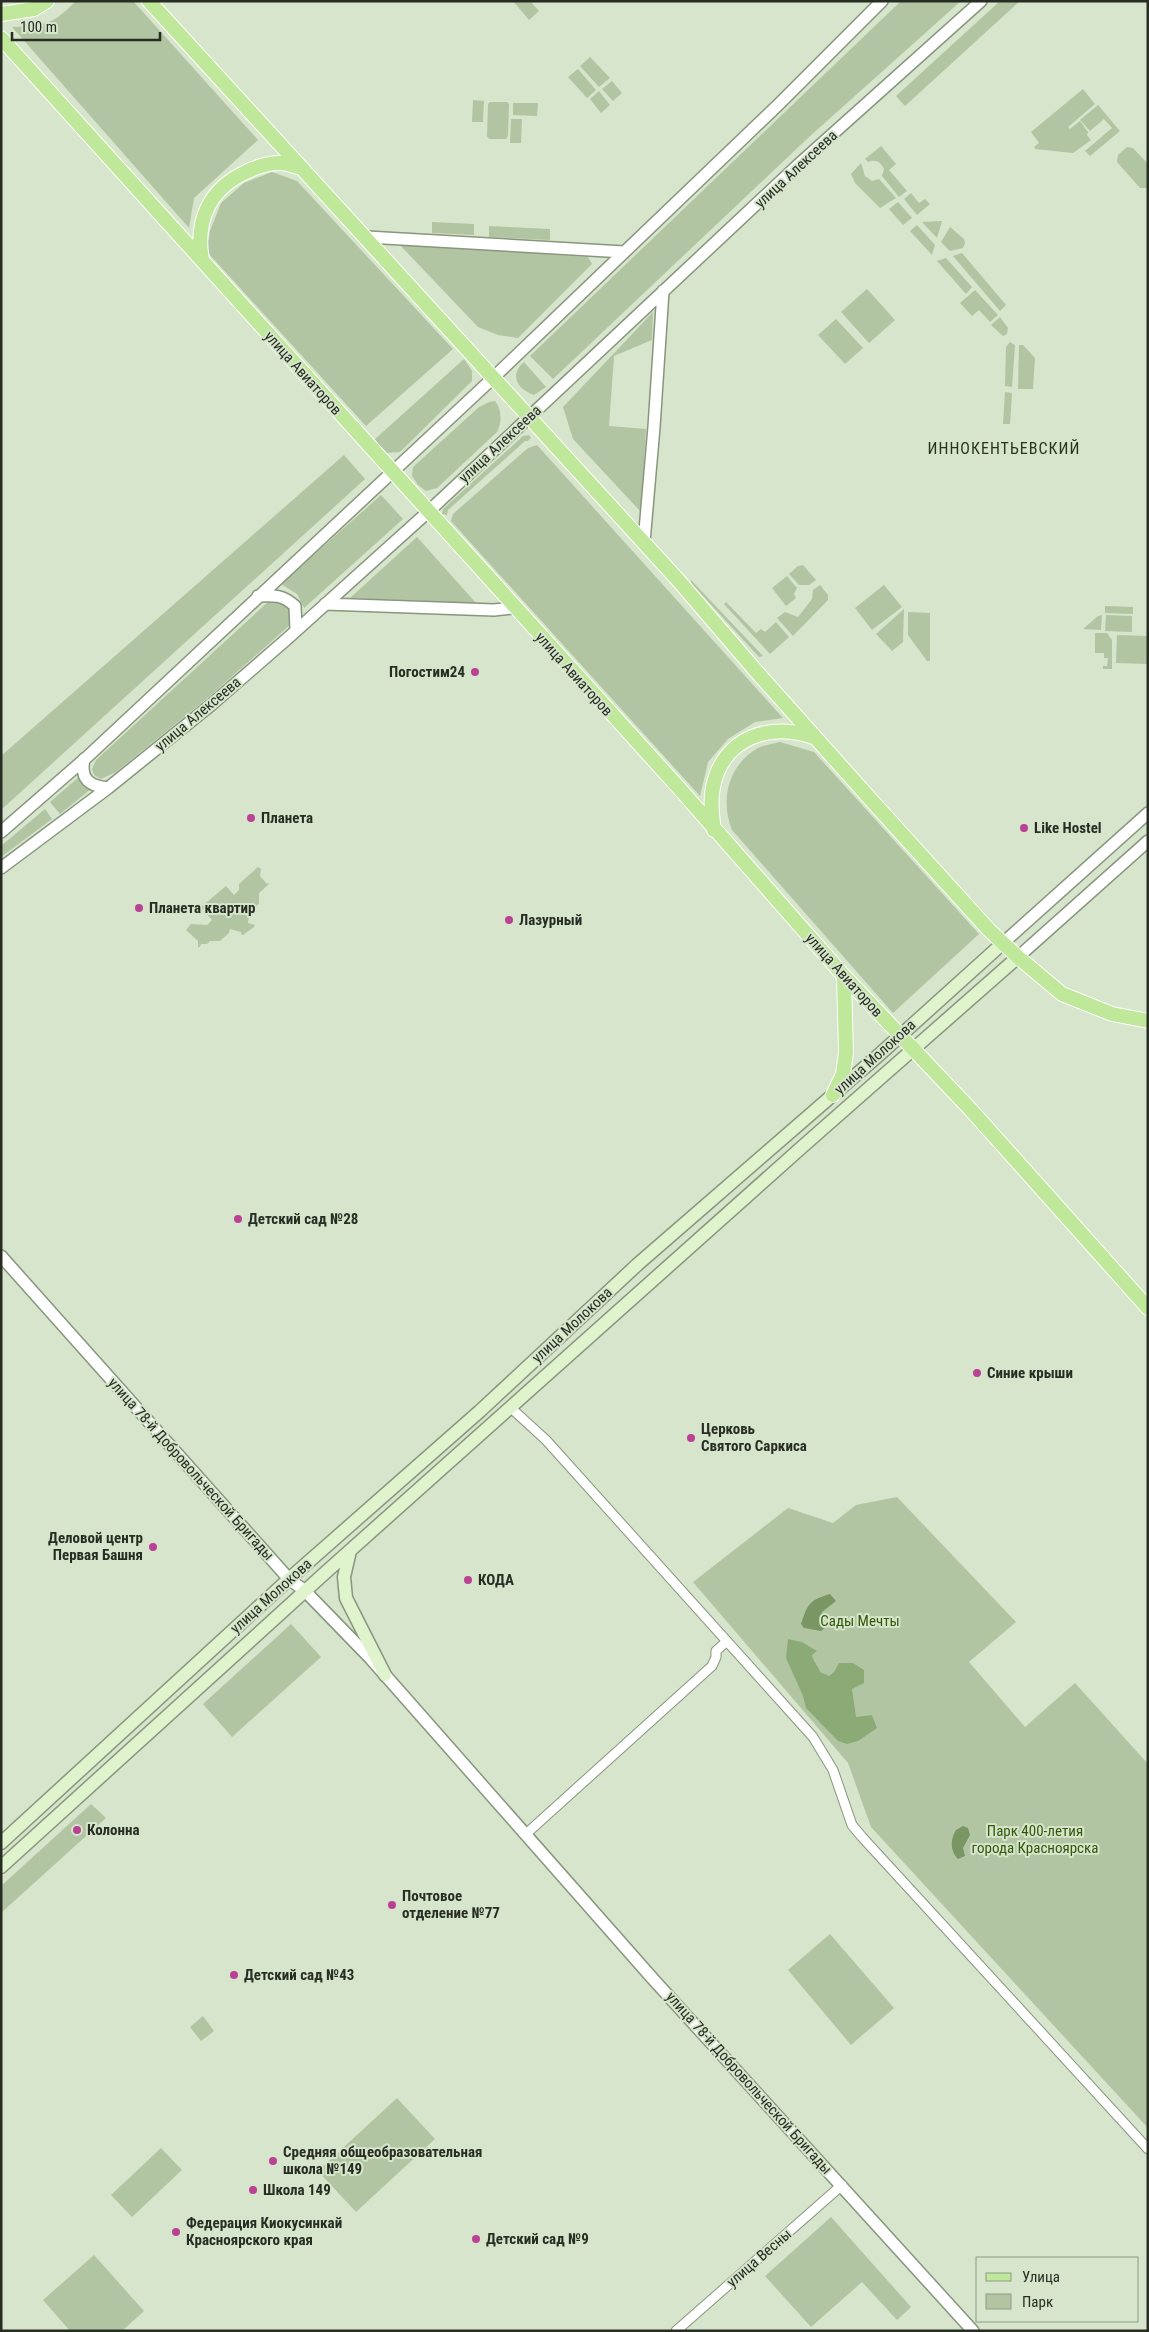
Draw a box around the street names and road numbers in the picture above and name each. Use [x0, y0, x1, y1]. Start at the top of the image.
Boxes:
street label: улица Алексеева [751, 126, 841, 212]
street label: улица Авиаторов [261, 327, 345, 419]
street label: улица Алексеева [455, 401, 545, 487]
street label: улица Авиаторов [532, 628, 616, 720]
street label: улица Алексеева [152, 673, 244, 755]
street label: улица Авиаторов [802, 929, 886, 1021]
street label: улица Молокова [831, 1016, 919, 1098]
street label: улица Молокова [528, 1283, 616, 1367]
street label: улица 78-й Добровольческой Бригады [104, 1374, 278, 1564]
street label: улица Молокова [227, 1555, 315, 1637]
street label: улица 78-й Добровольческой Бригады [662, 1988, 836, 2178]
street label: улица Весны [723, 2225, 795, 2291]

